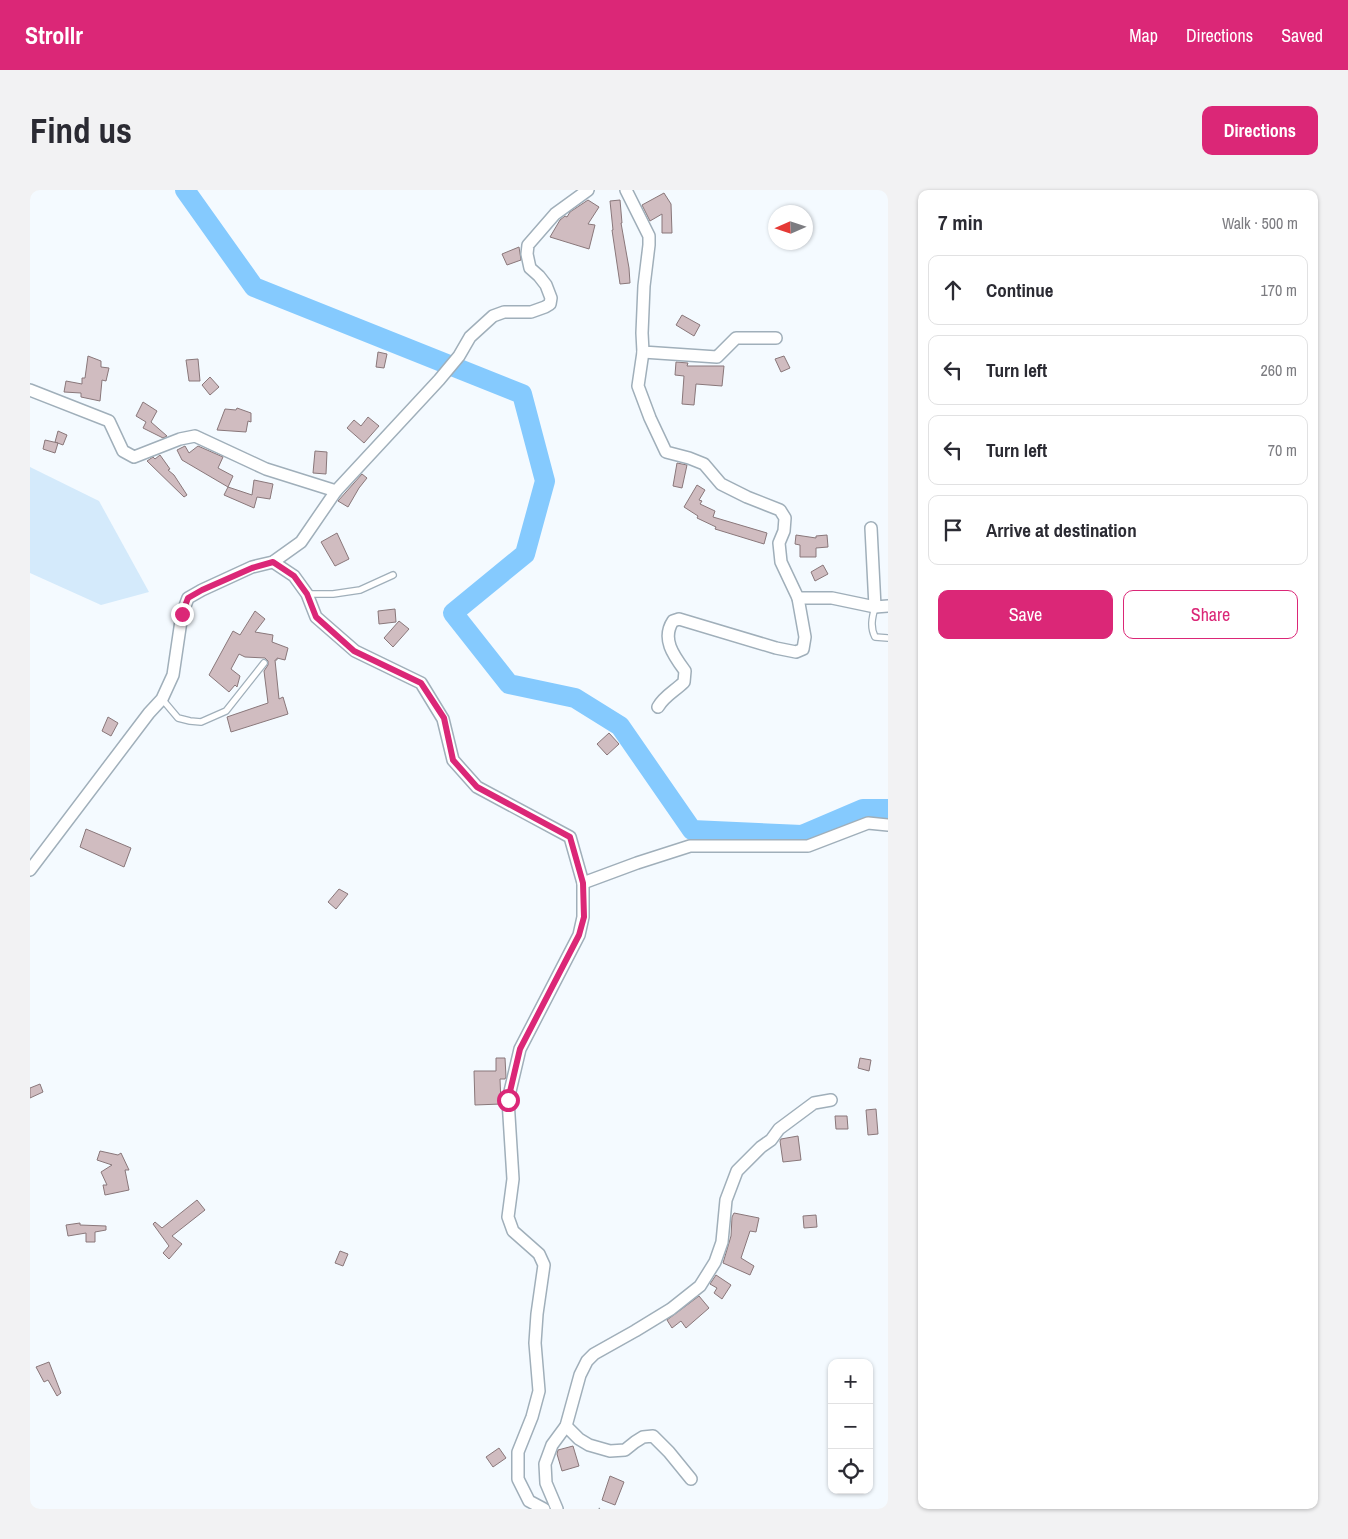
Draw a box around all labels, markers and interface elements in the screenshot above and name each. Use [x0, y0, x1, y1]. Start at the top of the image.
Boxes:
text: Strollr [25, 19, 83, 51]
text: Map [1129, 23, 1158, 48]
text: Directions [1186, 23, 1253, 48]
text: Saved [1281, 23, 1323, 48]
button: Directions [1202, 106, 1318, 155]
text: Find us [30, 107, 132, 154]
north arrow [768, 205, 813, 250]
text: 7 min [938, 208, 983, 237]
text: Walk · 500 m [1222, 212, 1298, 234]
icon: ahead [939, 276, 967, 304]
text: Continue [986, 277, 1054, 303]
text: 170 m [1261, 279, 1297, 301]
icon: left [939, 356, 967, 384]
text: Turn left [986, 357, 1047, 383]
text: 260 m [1261, 359, 1297, 381]
icon: left [939, 436, 967, 464]
text: Turn left [986, 437, 1047, 463]
text: 70 m [1268, 439, 1297, 461]
icon: arrive [939, 516, 967, 544]
text: Arrive at destination [986, 517, 1137, 543]
button: Save [938, 590, 1113, 639]
button: Share [1123, 590, 1298, 639]
route end [171, 603, 194, 626]
route start [497, 1089, 520, 1112]
map controls [828, 1359, 873, 1494]
button: + [828, 1359, 873, 1404]
button: − [828, 1404, 873, 1449]
button: locate [828, 1449, 873, 1494]

